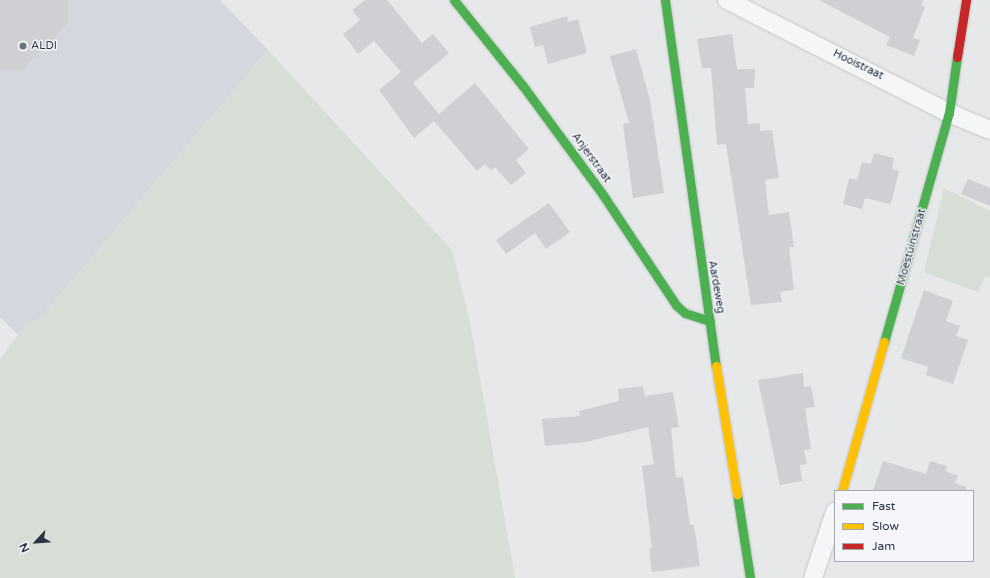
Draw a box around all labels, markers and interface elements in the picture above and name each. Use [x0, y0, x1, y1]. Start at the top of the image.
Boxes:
place label: ALDI [31, 39, 57, 53]
marker: ALDI [18, 41, 28, 51]
street label: Hooistraat [831, 47, 885, 83]
street label: Anjerstraat [569, 131, 613, 185]
street label: Moestuinstraat [895, 207, 929, 287]
street label: Aardeweg [705, 260, 727, 314]
legend [834, 490, 974, 562]
text: Fast [872, 499, 895, 513]
text: Slow [872, 519, 899, 533]
north arrow [16, 522, 56, 562]
text: Jam [872, 539, 895, 553]
text: N [17, 541, 33, 554]

